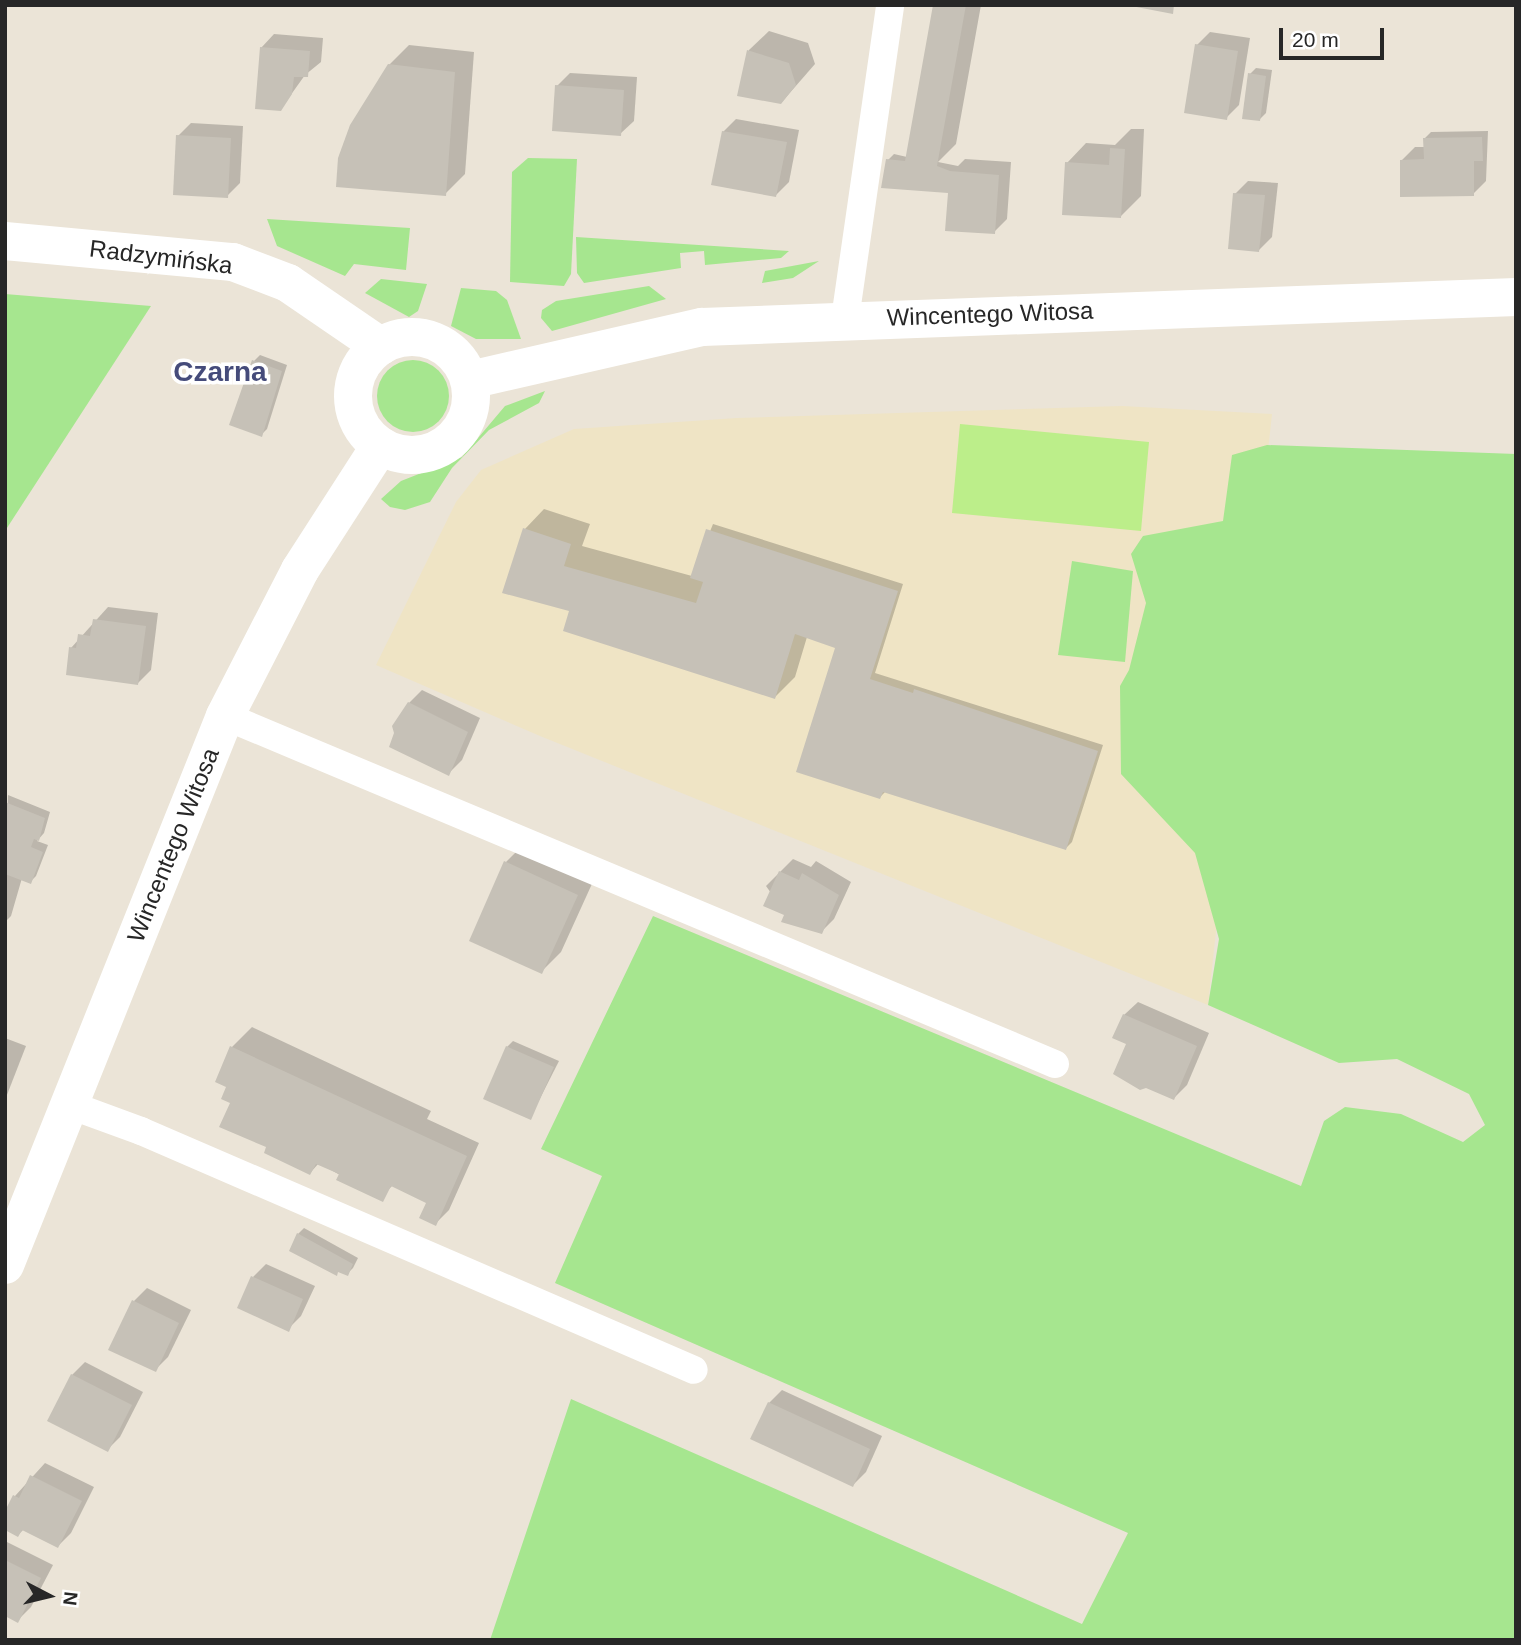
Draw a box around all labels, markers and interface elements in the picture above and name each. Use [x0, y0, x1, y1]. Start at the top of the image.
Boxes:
scale bar [1283, 14, 1388, 58]
text: 20 m [1292, 28, 1339, 51]
street label: Radzymińska [88, 234, 234, 280]
street label: Wincentego Witosa [886, 296, 1094, 332]
district label: Czarna [173, 355, 267, 389]
street label: Wincentego Witosa [121, 744, 225, 946]
north arrow [14, 1561, 84, 1631]
text: N [59, 1591, 82, 1607]

